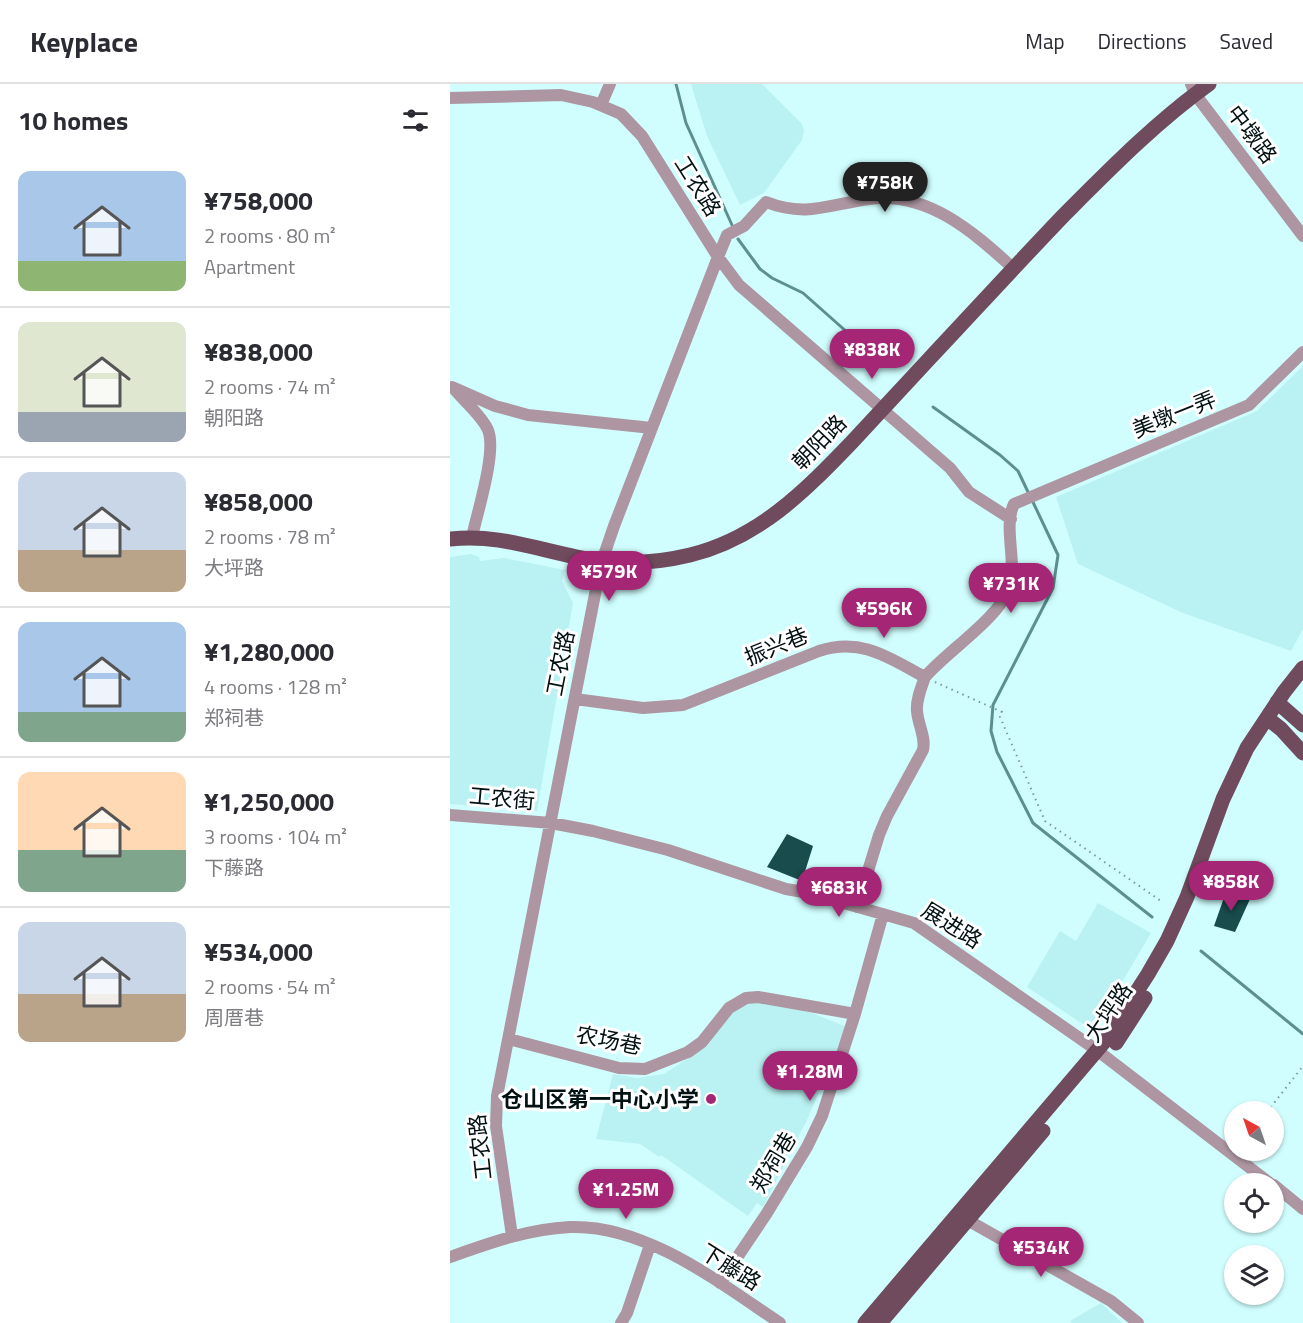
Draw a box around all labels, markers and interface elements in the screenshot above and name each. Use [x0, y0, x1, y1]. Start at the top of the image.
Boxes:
text: Keyplace [30, 20, 138, 63]
text: Map [1025, 25, 1065, 57]
text: Directions [1098, 25, 1187, 57]
text: Saved [1220, 25, 1273, 57]
street label: 中墩路 [1219, 97, 1285, 171]
text: 10 homes [18, 101, 128, 140]
icon: filters [399, 104, 432, 137]
street label: 工农路 [666, 149, 730, 223]
pin: ¥758K [843, 162, 927, 213]
text: ¥758K [857, 166, 913, 197]
text: ¥758,000 [204, 181, 313, 220]
icon: home [66, 195, 138, 267]
text: 2 rooms · 80 m² [204, 220, 336, 251]
text: Apartment [204, 251, 295, 282]
pin: ¥838K [830, 329, 914, 380]
text: ¥838,000 [204, 332, 313, 371]
text: ¥838K [844, 333, 900, 364]
icon: home [66, 346, 138, 418]
text: 2 rooms · 74 m² [204, 371, 336, 402]
street label: 美墩一弄 [1127, 382, 1221, 446]
text: 朝阳路 [204, 402, 264, 433]
street label: 朝阳路 [784, 406, 854, 478]
text: ¥858,000 [204, 482, 313, 521]
icon: home [66, 496, 138, 568]
text: 2 rooms · 78 m² [204, 521, 336, 552]
pin: ¥579K [567, 551, 651, 602]
text: 大坪路 [204, 552, 264, 583]
text: ¥579K [581, 555, 637, 586]
pin: ¥731K [969, 563, 1053, 614]
text: ¥731K [983, 567, 1039, 598]
pin: ¥596K [842, 588, 926, 639]
text: ¥596K [856, 592, 912, 623]
street label: 振兴巷 [739, 618, 813, 674]
street label: 工农路 [537, 627, 583, 699]
text: ¥1,280,000 [204, 632, 334, 671]
icon: home [66, 646, 138, 718]
text: 4 rooms · 128 m² [204, 671, 347, 702]
text: 郑祠巷 [204, 702, 264, 733]
street label: 工农街 [468, 778, 536, 818]
text: ¥1,250,000 [204, 782, 334, 821]
icon: home [66, 796, 138, 868]
text: 3 rooms · 104 m² [204, 821, 347, 852]
text: 下藤路 [204, 852, 264, 883]
pin: ¥858K [1189, 861, 1273, 912]
text: ¥858K [1203, 865, 1259, 896]
pin: ¥683K [797, 867, 881, 918]
text: ¥683K [811, 871, 867, 902]
street label: 展进路 [915, 893, 989, 957]
text: ¥534,000 [204, 932, 313, 971]
icon: home [66, 946, 138, 1018]
text: 2 rooms · 54 m² [204, 971, 336, 1002]
street label: 大坪路 [1075, 975, 1141, 1049]
text: 周厝巷 [204, 1002, 264, 1033]
street label: 农场巷 [573, 1017, 645, 1063]
pin: ¥1.28M [761, 1051, 859, 1102]
text: ¥1.28M [776, 1055, 844, 1086]
place label: 仓山区第一中心小学 [501, 1082, 699, 1116]
marker: 仓山区第一中心小学 [704, 1092, 718, 1106]
north arrow [1224, 1101, 1284, 1161]
map controls [1224, 1101, 1284, 1305]
street label: 工农路 [460, 1112, 500, 1182]
street label: 郑祠巷 [741, 1125, 805, 1199]
pin: ¥1.25M [577, 1169, 675, 1220]
text: ¥1.25M [592, 1173, 660, 1204]
button: locate [1224, 1173, 1284, 1233]
pin: ¥534K [999, 1227, 1083, 1278]
text: ¥534K [1013, 1231, 1069, 1262]
street label: 下藤路 [694, 1235, 768, 1299]
button: layers [1224, 1245, 1284, 1305]

